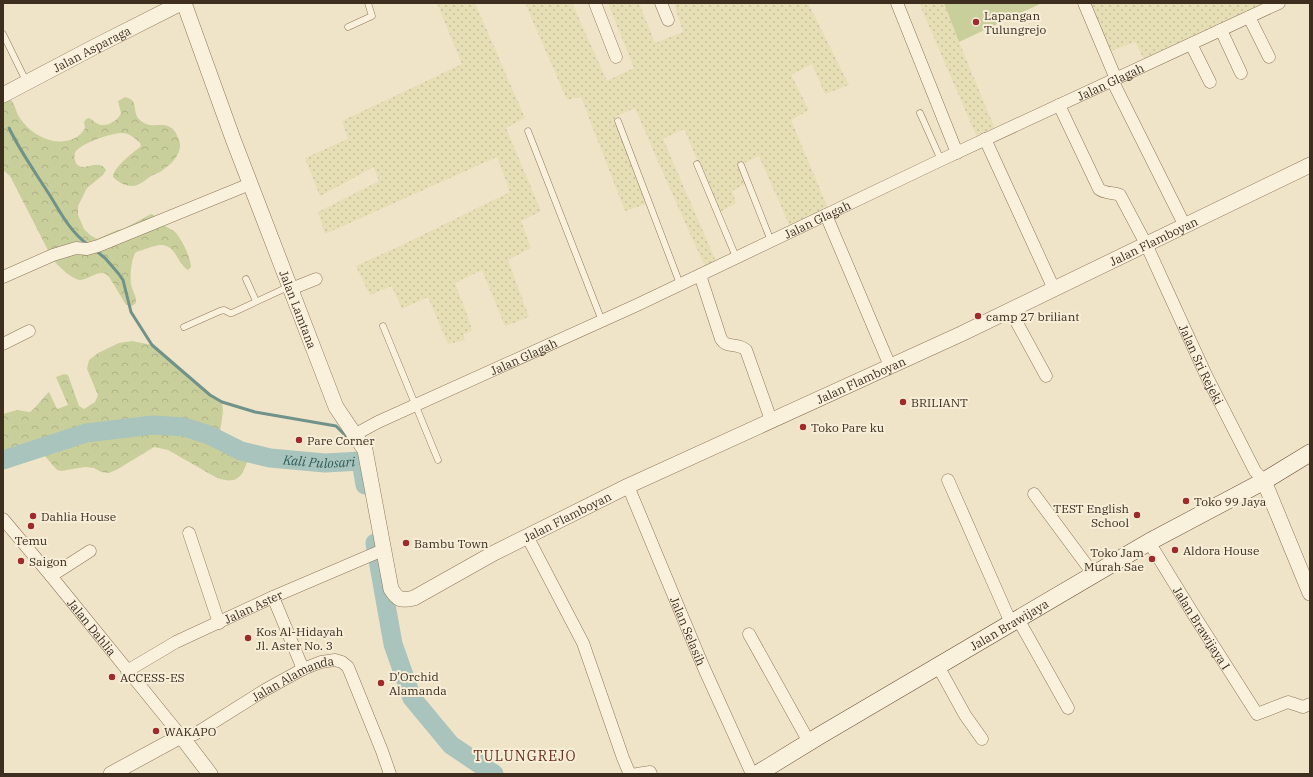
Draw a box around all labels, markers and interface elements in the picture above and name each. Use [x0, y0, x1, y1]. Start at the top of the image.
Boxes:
place label: Lapangan Tulungrejo [984, 8, 1047, 37]
marker: Lapangan Tulungrejo [971, 17, 981, 27]
street label: Jalan Asparaga [50, 22, 133, 75]
street label: Jalan Glagah [1075, 59, 1147, 103]
street label: Jalan Glagah [781, 197, 853, 241]
street label: Jalan Flamboyan [1107, 213, 1200, 269]
street label: Jalan Lamtana [277, 268, 320, 351]
place label: camp 27 briliant [986, 309, 1080, 324]
marker: camp 27 briliant [973, 311, 983, 321]
street label: Jalan Sri Rejeki [1176, 322, 1227, 407]
street label: Jalan Glagah [488, 334, 560, 378]
street label: Jalan Flamboyan [814, 353, 908, 407]
place label: BRILIANT [911, 395, 968, 410]
marker: BRILIANT [898, 397, 908, 407]
place label: Toko Pare ku [811, 420, 885, 435]
marker: Toko Pare ku [798, 422, 808, 432]
place label: Pare Corner [307, 433, 375, 448]
marker: Pare Corner [294, 435, 304, 445]
water label: Kali Pulosari [281, 451, 356, 472]
street label: Jalan Flamboyan [521, 488, 614, 545]
place label: Toko 99 Jaya [1194, 494, 1267, 509]
marker: Toko 99 Jaya [1181, 496, 1191, 506]
place label: TEST English School [1053, 501, 1130, 530]
place label: Dahlia House [41, 509, 116, 524]
marker: TEST English School [1132, 510, 1142, 520]
marker: Dahlia House [28, 511, 38, 521]
marker: Temu [26, 521, 36, 531]
place label: Temu [15, 533, 48, 548]
place label: Bambu Town [414, 536, 489, 551]
marker: Bambu Town [401, 538, 411, 548]
place label: Aldora House [1183, 543, 1259, 558]
place label: Toko Jam Murah Sae [1084, 545, 1145, 574]
marker: Aldora House [1170, 545, 1180, 555]
place label: Saigon [29, 554, 68, 569]
marker: Toko Jam Murah Sae [1147, 554, 1157, 564]
marker: Saigon [16, 556, 26, 566]
street label: Jalan Brawijaya I [1170, 583, 1234, 672]
street label: Jalan Aster [222, 586, 285, 626]
street label: Jalan Selasih [667, 594, 710, 668]
street label: Jalan Dahlia [65, 595, 120, 659]
street label: Jalan Brawijaya [967, 595, 1051, 653]
place label: Kos Al-Hidayah Jl. Aster No. 3 [256, 624, 344, 653]
marker: Kos Al-Hidayah Jl. Aster No. 3 [243, 633, 253, 643]
street label: Jalan Alamanda [249, 653, 335, 704]
place label: D'Orchid Alamanda [389, 669, 447, 698]
place label: ACCESS-ES [120, 670, 185, 685]
marker: ACCESS-ES [107, 672, 117, 682]
marker: D'Orchid Alamanda [376, 678, 386, 688]
place label: WAKAPO [164, 724, 216, 739]
marker: WAKAPO [151, 726, 161, 736]
district label: TULUNGREJO [473, 747, 577, 765]

